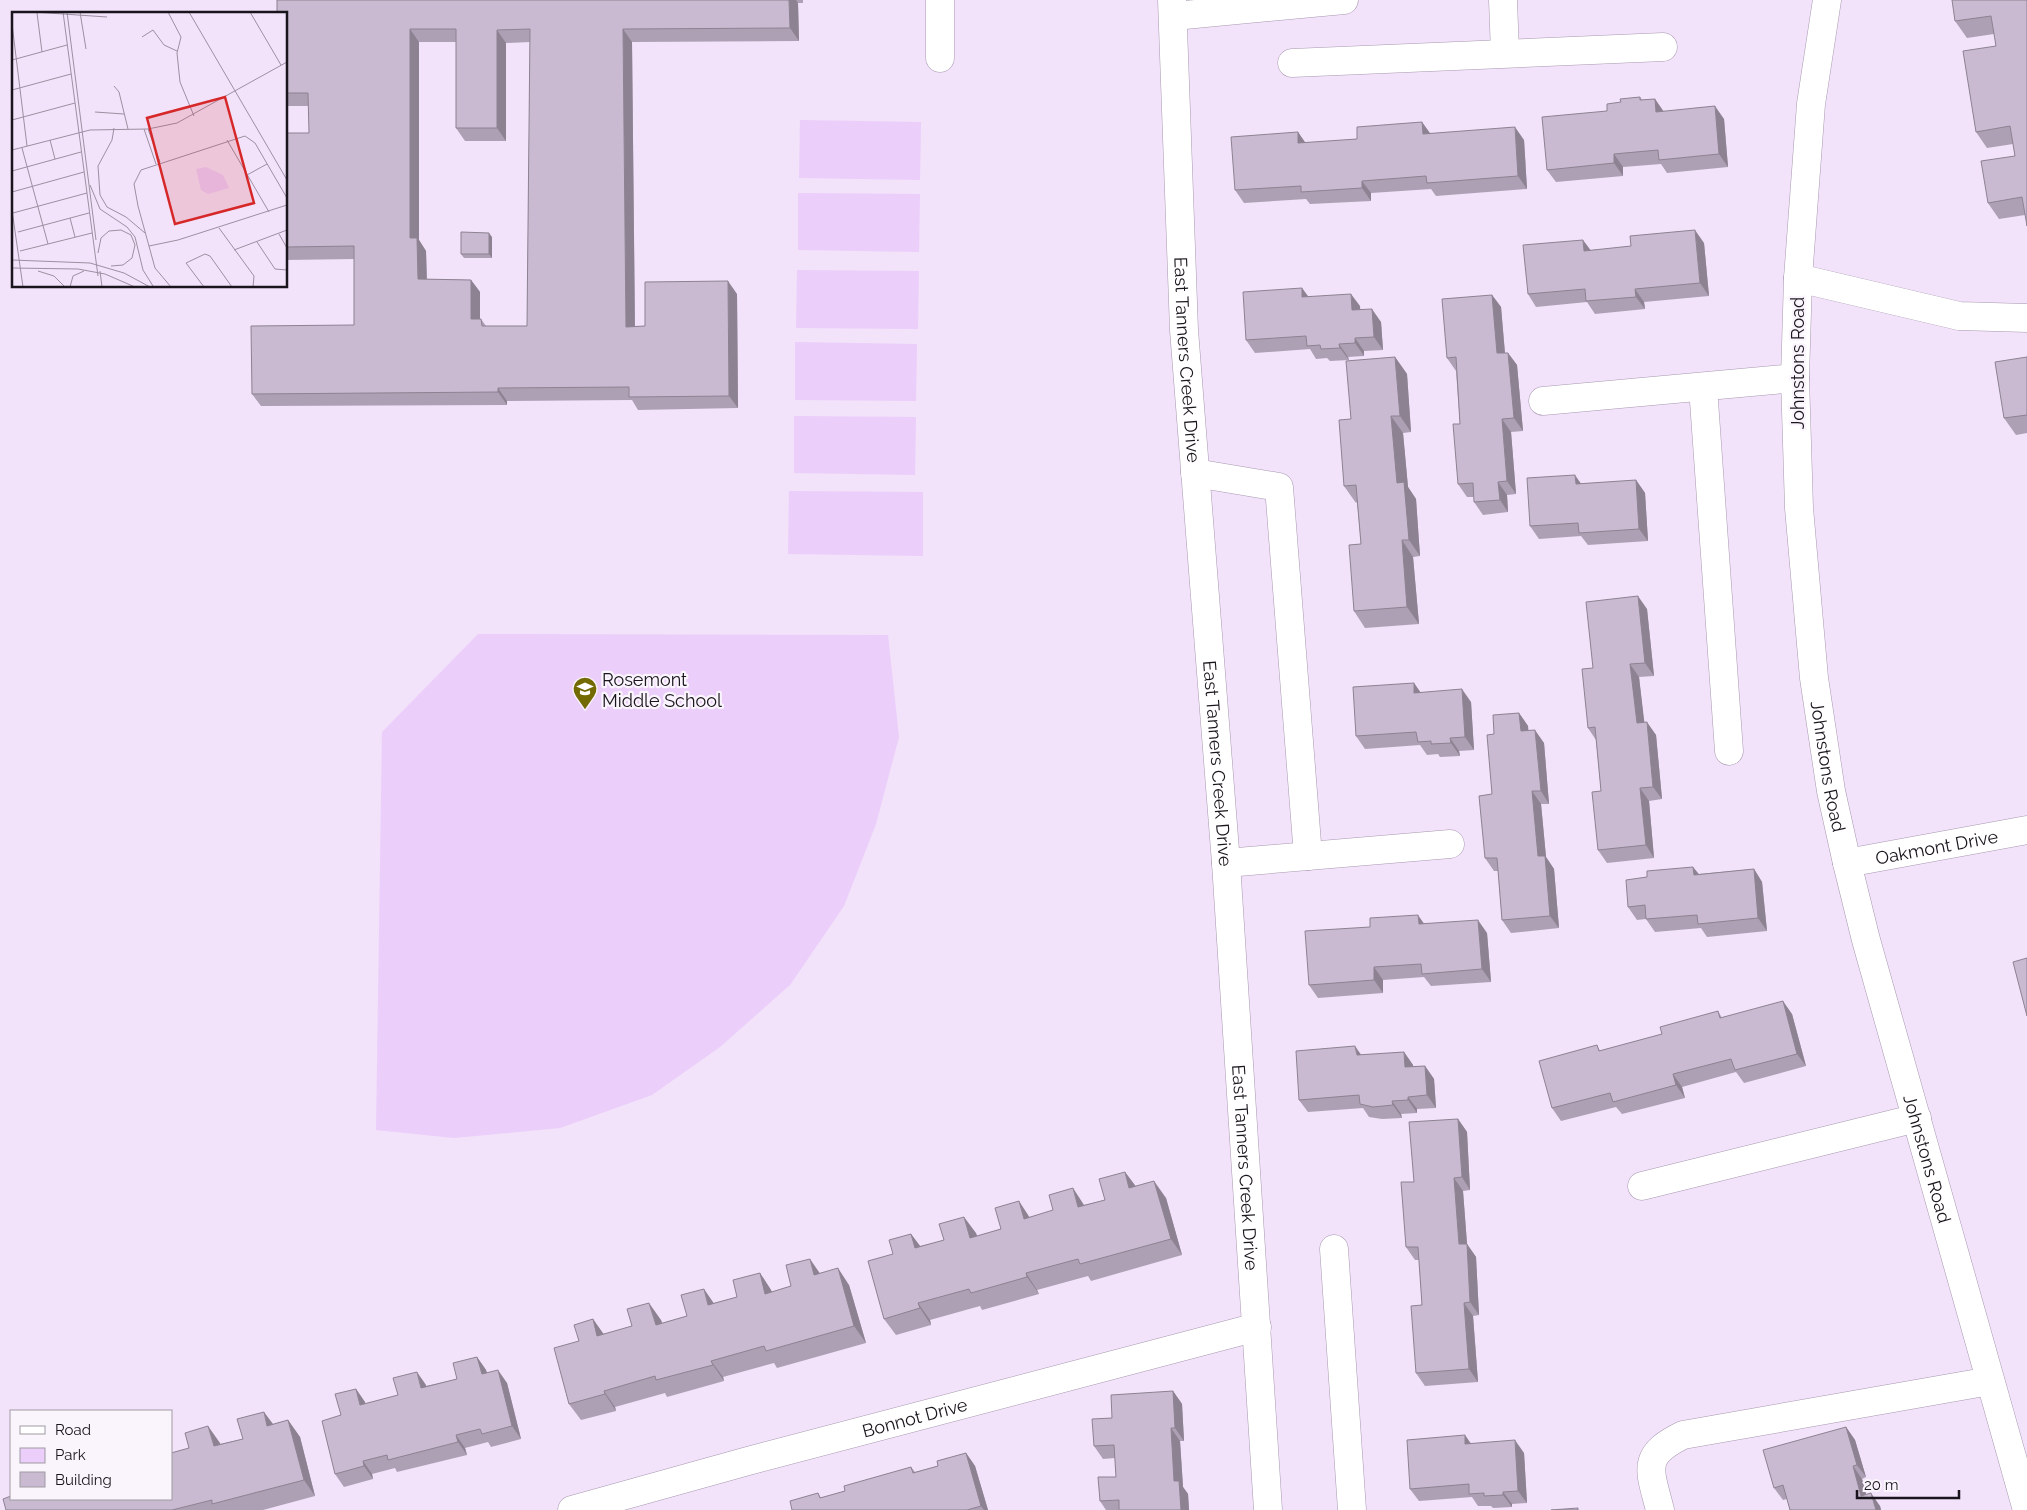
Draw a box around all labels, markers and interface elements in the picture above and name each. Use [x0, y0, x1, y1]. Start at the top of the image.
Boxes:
inset map [12, 12, 288, 288]
street label: East Tanners Creek Drive [1171, 256, 1205, 464]
street label: Johnstons Road [1787, 297, 1808, 429]
street label: East Tanners Creek Drive [1200, 660, 1237, 868]
place label: Rosemont Middle School [602, 669, 722, 711]
school or university icon: Rosemont Middle School [572, 676, 598, 710]
street label: Johnstons Road [1807, 699, 1850, 834]
street label: Oakmont Drive [1874, 825, 2000, 868]
street label: East Tanners Creek Drive [1229, 1064, 1263, 1272]
street label: Johnstons Road [1900, 1092, 1956, 1225]
street label: Bonnot Drive [860, 1393, 970, 1441]
legend [10, 1410, 172, 1500]
text: Road [55, 1421, 91, 1439]
text: Park [55, 1446, 86, 1464]
scale bar [1857, 1468, 1960, 1500]
text: Building [55, 1471, 112, 1489]
text: 20 m [1864, 1476, 1899, 1494]

